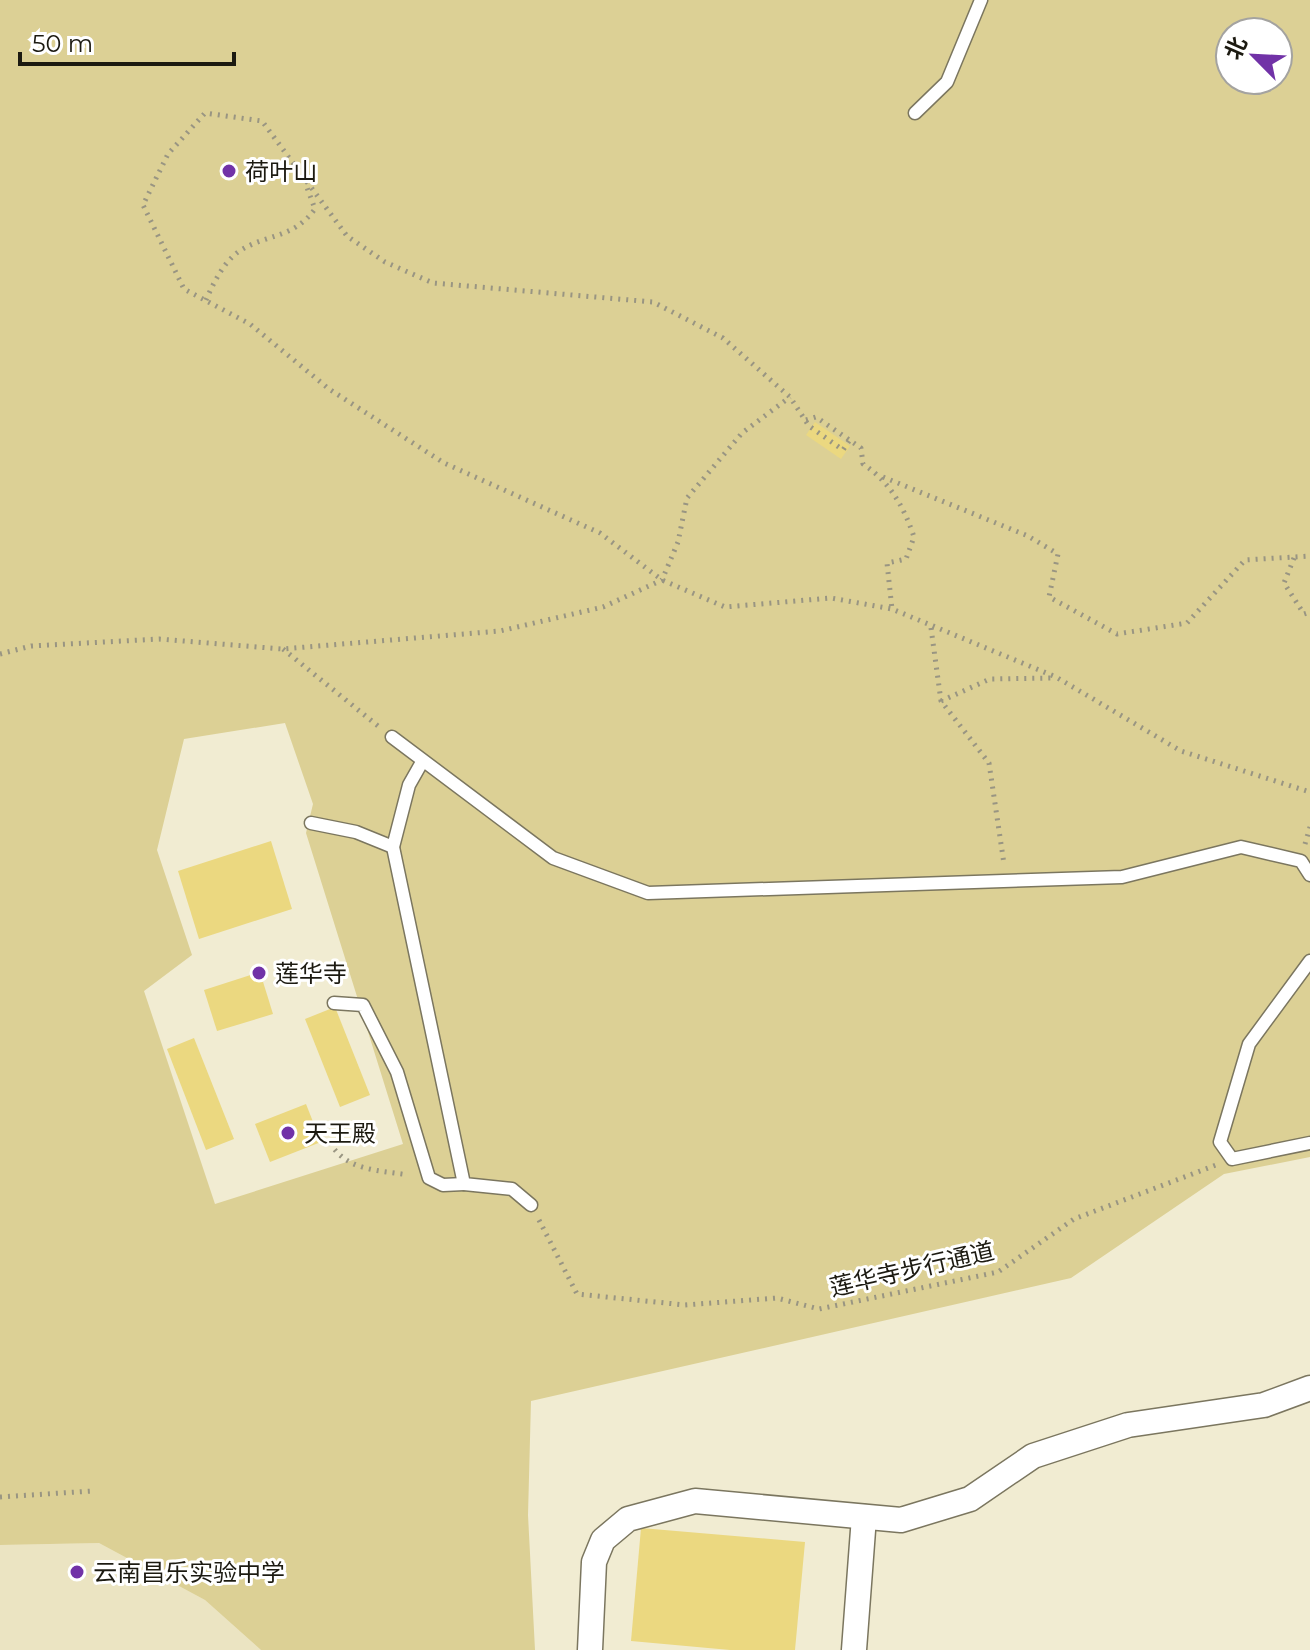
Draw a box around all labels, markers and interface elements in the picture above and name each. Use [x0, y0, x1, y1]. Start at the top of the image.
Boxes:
scale bar [20, 16, 234, 66]
north arrow [1214, 16, 1294, 96]
text: 50 m [32, 29, 93, 58]
text: 北 [1219, 33, 1253, 64]
place label: 荷叶山 [245, 157, 317, 186]
marker: 荷叶山 [220, 162, 238, 180]
place label: 莲华寺 [275, 959, 347, 988]
marker: 莲华寺 [250, 964, 268, 982]
place label: 天王殿 [304, 1119, 376, 1148]
marker: 天王殿 [279, 1124, 297, 1142]
street label: 莲华寺步行通道 [827, 1236, 997, 1302]
place label: 云南昌乐实验中学 [93, 1558, 285, 1587]
marker: 云南昌乐实验中学 [68, 1563, 86, 1581]

